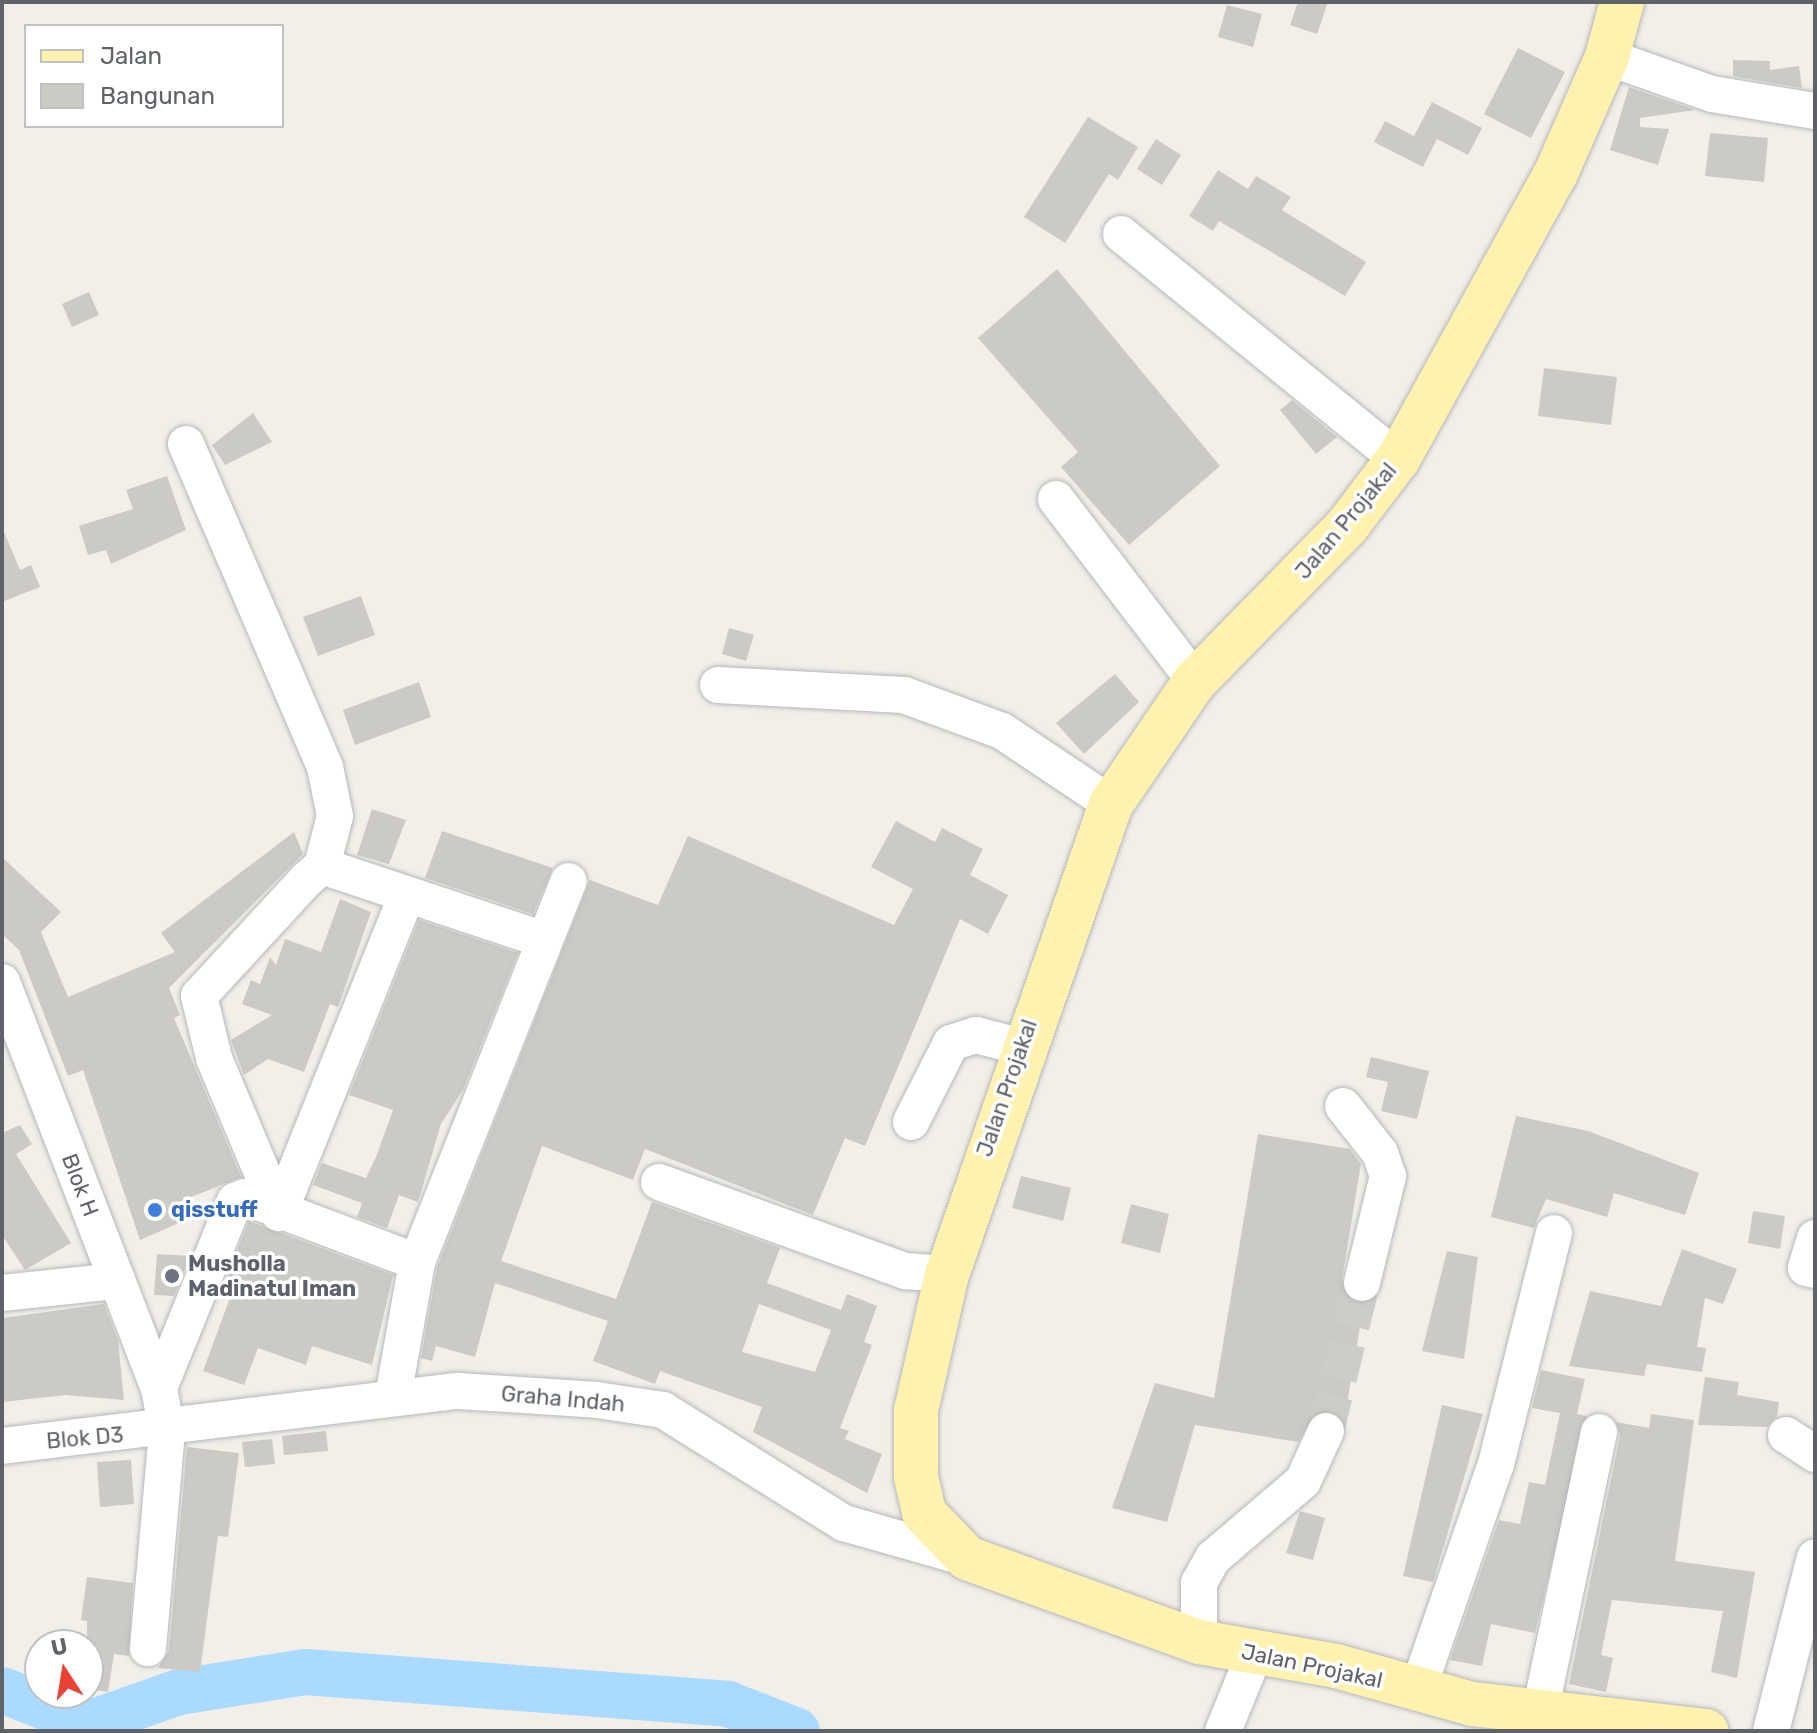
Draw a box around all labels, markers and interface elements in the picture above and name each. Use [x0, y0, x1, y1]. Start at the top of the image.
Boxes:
legend [24, 24, 284, 128]
text: Jalan [100, 42, 162, 70]
text: Bangunan [100, 82, 215, 110]
street label: Jalan Projakal [1290, 458, 1402, 584]
street label: Jalan Projakal [971, 1016, 1043, 1160]
street label: Blok H [56, 1150, 104, 1220]
place label: qisstuff [171, 1197, 258, 1223]
marker: qisstuff [146, 1201, 164, 1219]
place label: Musholla Madinatul Iman [188, 1250, 356, 1302]
marker: Musholla Madinatul Iman [163, 1267, 181, 1285]
street label: Graha Indah [500, 1380, 626, 1418]
street label: Blok D3 [45, 1421, 125, 1455]
north arrow [24, 1629, 104, 1709]
text: U [49, 1632, 70, 1662]
street label: Jalan Projakal [1239, 1638, 1385, 1694]

